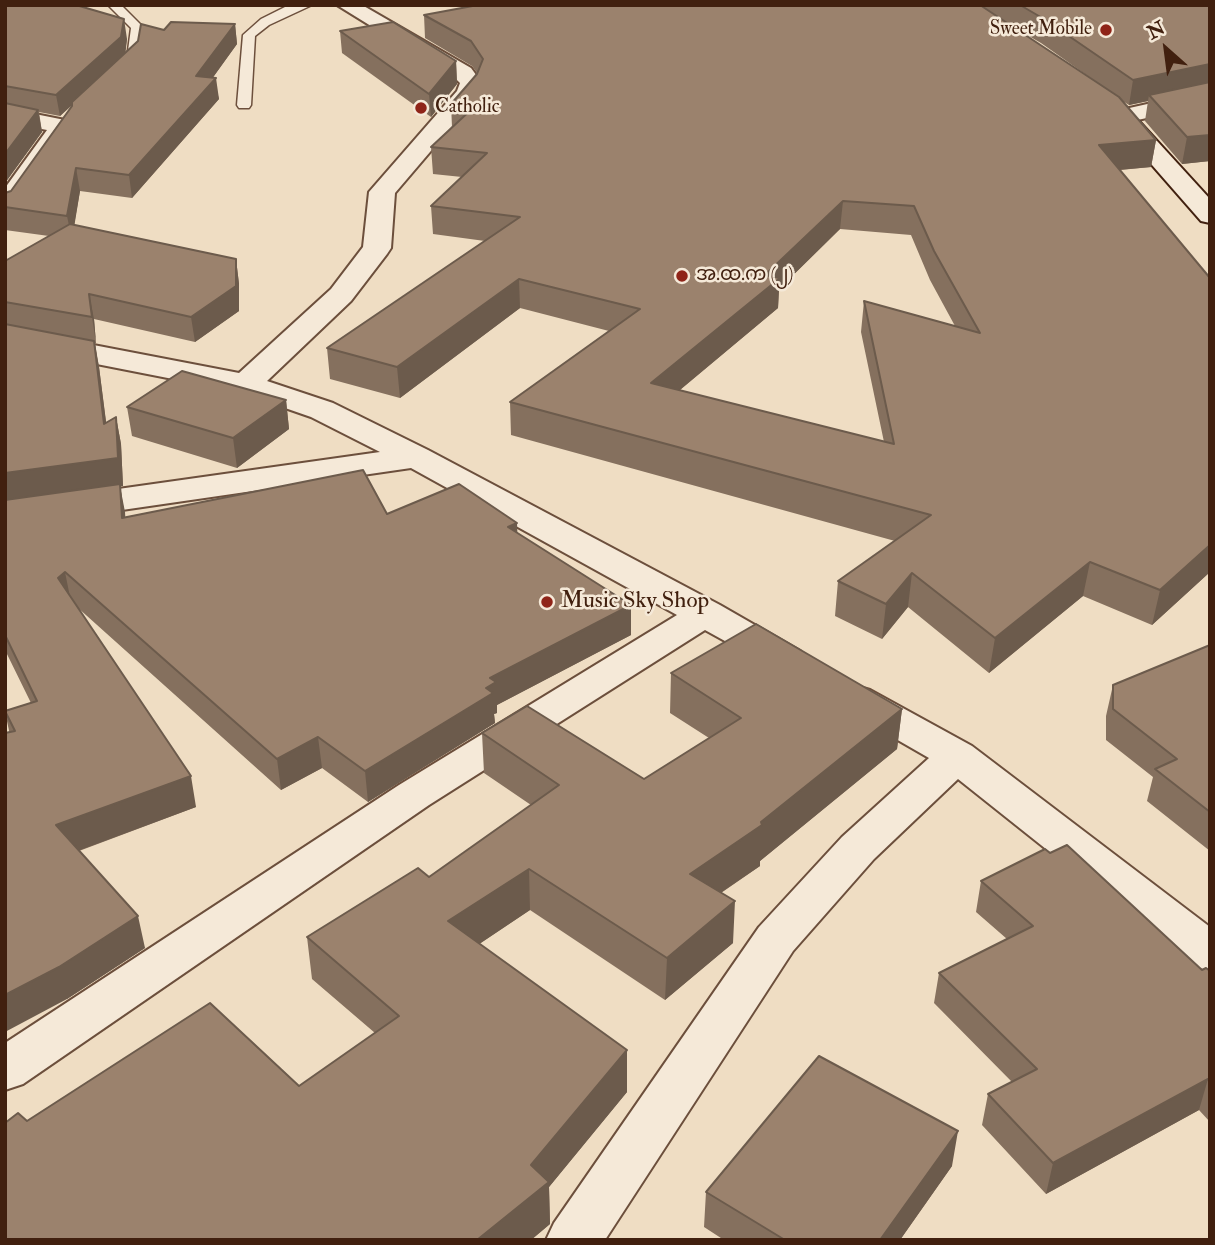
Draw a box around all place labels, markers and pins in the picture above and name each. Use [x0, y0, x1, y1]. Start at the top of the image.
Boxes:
place label: Sweet Mobile [990, 19, 1092, 41]
marker: Sweet Mobile [1098, 22, 1114, 38]
place label: Catholic [435, 97, 499, 119]
marker: Catholic [413, 100, 429, 116]
place label: အ.ထ.က (၂) [696, 265, 794, 287]
marker: အ.ထ.က (၂) [674, 268, 690, 284]
place label: Music Sky Shop [561, 588, 709, 616]
marker: Music Sky Shop [539, 594, 555, 610]

